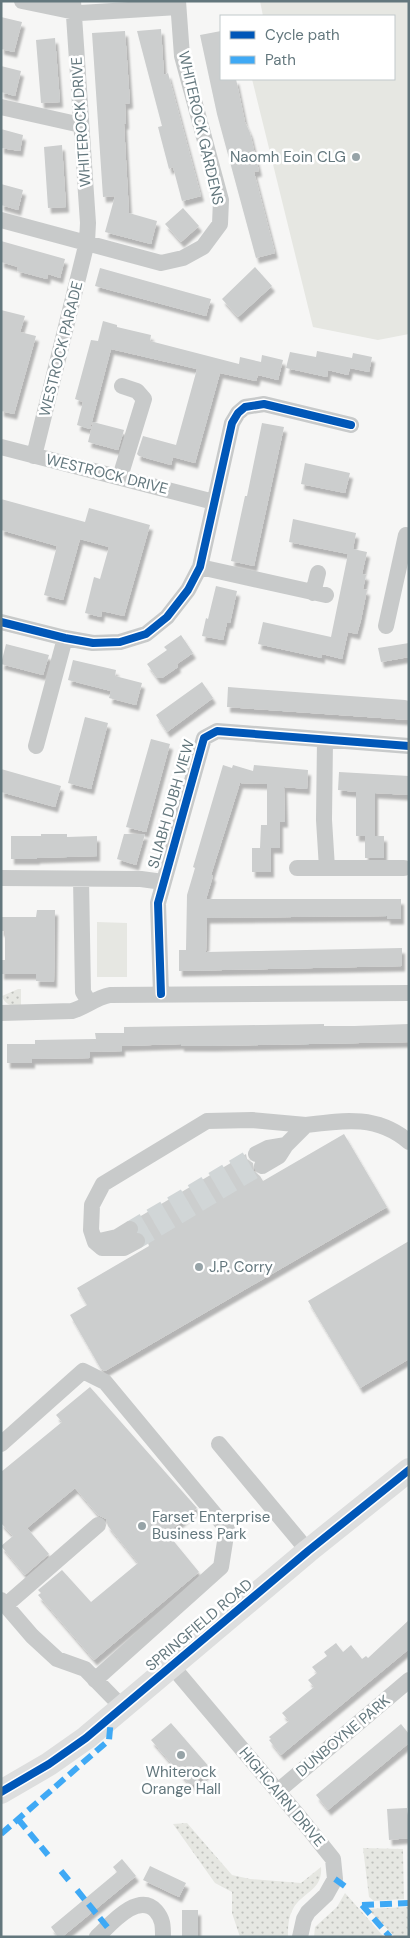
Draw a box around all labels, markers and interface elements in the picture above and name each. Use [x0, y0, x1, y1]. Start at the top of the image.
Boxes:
legend [220, 15, 395, 80]
text: Cycle path [265, 25, 340, 45]
street label: WHITEROCK GARDENS [174, 49, 228, 207]
text: Path [265, 50, 296, 70]
street label: WHITEROCK DRIVE [66, 56, 96, 188]
place label: Naomh Eoin CLG [230, 147, 346, 167]
marker: Naomh Eoin CLG [350, 151, 362, 163]
street label: WESTROCK PARADE [34, 279, 88, 419]
street label: WESTROCK DRIVE [44, 449, 170, 499]
street label: SLIABH DUBH VIEW [143, 737, 199, 871]
place label: J.P. Corry [209, 1257, 274, 1277]
marker: J.P. Corry [193, 1261, 205, 1273]
place label: Farset Enterprise Business Park [152, 1507, 270, 1544]
marker: Farset Enterprise Business Park [136, 1520, 148, 1532]
street label: SPRINGFIELD ROAD [141, 1574, 257, 1676]
street label: DUNBOYNE PARK [292, 1691, 394, 1781]
street label: HIGHCAIRN DRIVE [235, 1743, 329, 1851]
marker: Whiterock Orange Hall [175, 1749, 187, 1761]
place label: Whiterock Orange Hall [141, 1762, 221, 1799]

